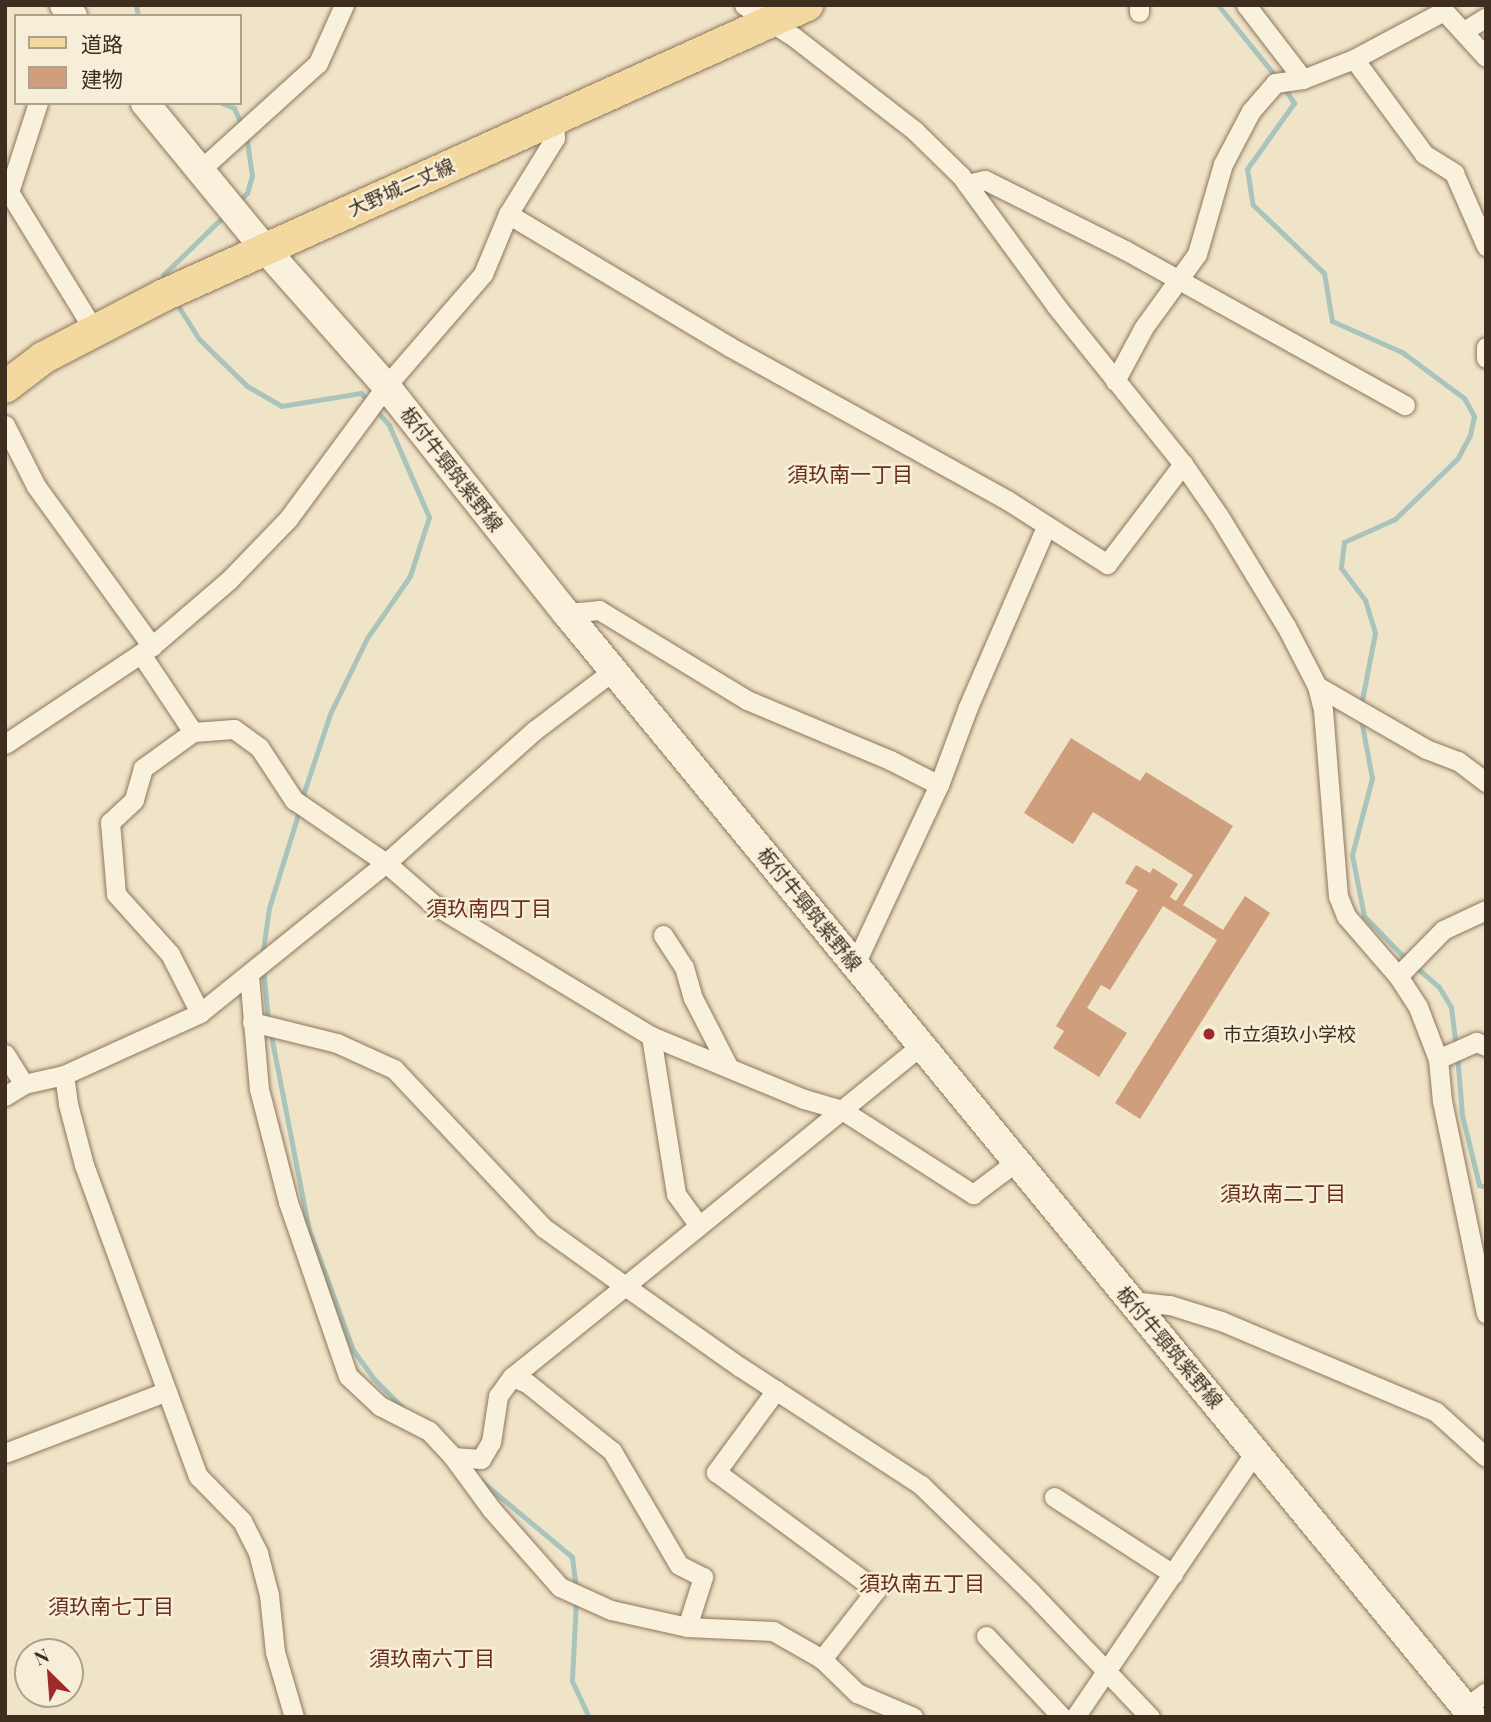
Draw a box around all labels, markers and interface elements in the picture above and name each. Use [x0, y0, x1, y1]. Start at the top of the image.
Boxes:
legend [14, 14, 242, 105]
text: 道路 [81, 29, 123, 57]
text: 建物 [81, 64, 123, 92]
street label: 大野城二丈線 [344, 153, 458, 221]
street label: 板付牛頸筑紫野線 [396, 402, 508, 536]
district label: 須玖南一丁目 [787, 460, 913, 486]
street label: 板付牛頸筑紫野線 [753, 843, 867, 975]
district label: 須玖南四丁目 [426, 894, 552, 920]
place label: 市立須玖小学校 [1223, 1023, 1356, 1045]
marker: 市立須玖小学校 [1201, 1026, 1217, 1042]
district label: 須玖南二丁目 [1220, 1179, 1346, 1205]
street label: 板付牛頸筑紫野線 [1112, 1281, 1228, 1413]
district label: 須玖南五丁目 [859, 1569, 985, 1595]
district label: 須玖南七丁目 [48, 1592, 174, 1618]
north arrow [14, 1638, 84, 1708]
text: N [29, 1641, 53, 1670]
district label: 須玖南六丁目 [369, 1644, 495, 1670]

